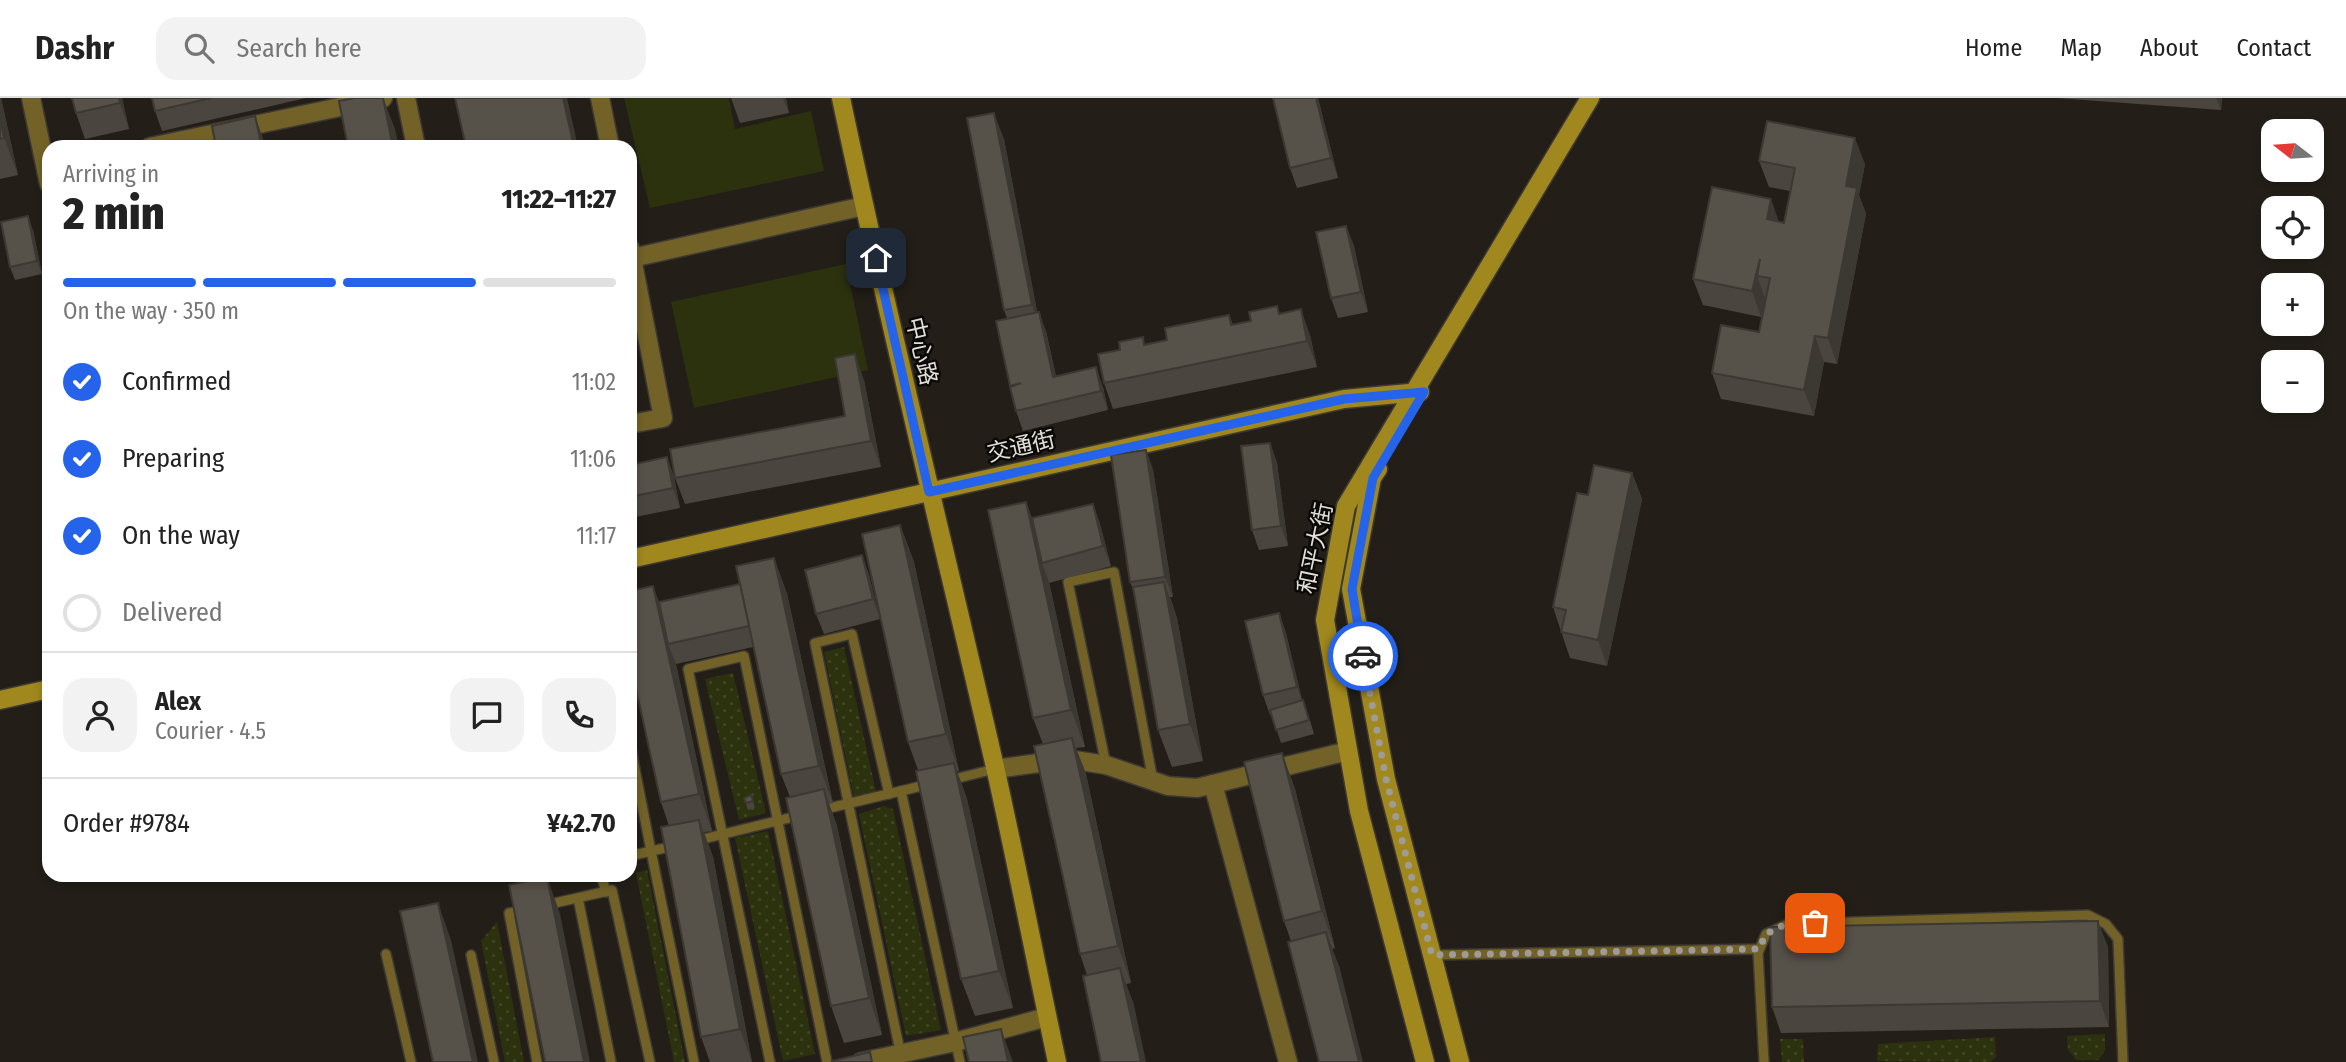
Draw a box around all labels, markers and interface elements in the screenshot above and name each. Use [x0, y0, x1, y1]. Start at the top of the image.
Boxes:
search box [156, 17, 646, 80]
text: Dashr [35, 28, 114, 68]
icon: search [180, 29, 218, 67]
text: Search here [236, 33, 362, 64]
text: Home [1965, 34, 2022, 62]
text: Map [2060, 34, 2102, 62]
text: About [2140, 34, 2198, 62]
text: Contact [2236, 34, 2311, 62]
north arrow [2261, 119, 2324, 182]
map controls [2261, 119, 2324, 413]
text: Arriving in [63, 160, 159, 188]
text: 11:22–11:27 [502, 184, 616, 215]
text: 2 min [63, 186, 165, 241]
button: locate [2261, 196, 2324, 259]
pin [846, 228, 906, 288]
icon: home [857, 239, 895, 277]
button: + [2261, 273, 2324, 336]
text: On the way · 350 m [63, 297, 239, 325]
street label: 中心路 [901, 314, 943, 388]
button: − [2261, 350, 2324, 413]
icon: check [63, 363, 101, 401]
text: Confirmed [122, 366, 232, 397]
text: 11:02 [572, 368, 616, 396]
street label: 交通街 [984, 425, 1058, 467]
icon: check [63, 440, 101, 478]
text: Preparing [122, 443, 224, 474]
text: 11:06 [570, 445, 616, 473]
street label: 和平大街 [1292, 500, 1338, 596]
icon: check [63, 517, 101, 555]
text: On the way [122, 520, 240, 551]
text: 11:17 [576, 522, 616, 550]
text: Delivered [122, 597, 223, 628]
courier [1328, 621, 1398, 691]
icon: car [1344, 637, 1382, 675]
button: person [63, 678, 137, 752]
button: chat [450, 678, 524, 752]
button: phone [542, 678, 616, 752]
text: Alex [155, 686, 201, 717]
text: Courier · 4.5 [155, 717, 266, 745]
text: Order #9784 [63, 808, 190, 839]
text: ¥42.70 [547, 808, 616, 839]
pin [1785, 893, 1845, 953]
icon: bag [1796, 904, 1834, 942]

